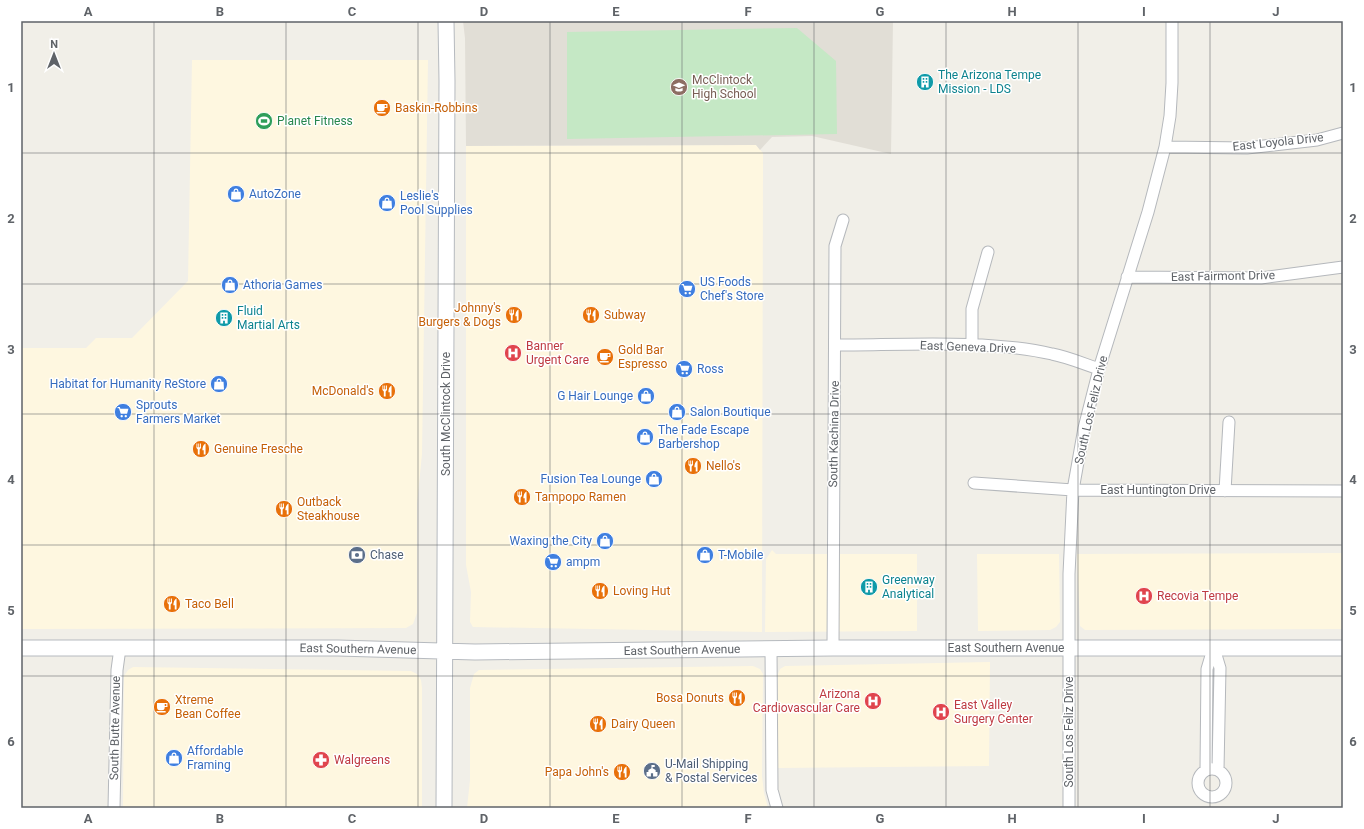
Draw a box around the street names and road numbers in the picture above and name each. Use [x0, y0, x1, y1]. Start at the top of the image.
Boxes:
street label: East Loyola Drive [1232, 130, 1324, 154]
street label: East Fairmont Drive [1171, 268, 1275, 284]
street label: East Geneva Drive [920, 338, 1016, 356]
street label: South McClintock Drive [439, 352, 453, 476]
street label: South Los Feliz Drive [1072, 354, 1110, 466]
street label: South Kachina Drive [826, 380, 842, 488]
street label: East Huntington Drive [1100, 483, 1216, 497]
street label: East Southern Avenue [299, 641, 417, 657]
street label: East Southern Avenue [948, 641, 1064, 655]
street label: East Southern Avenue [623, 642, 741, 658]
street label: South Butte Avenue [107, 676, 123, 780]
street label: South Los Feliz Drive [1062, 676, 1076, 788]

